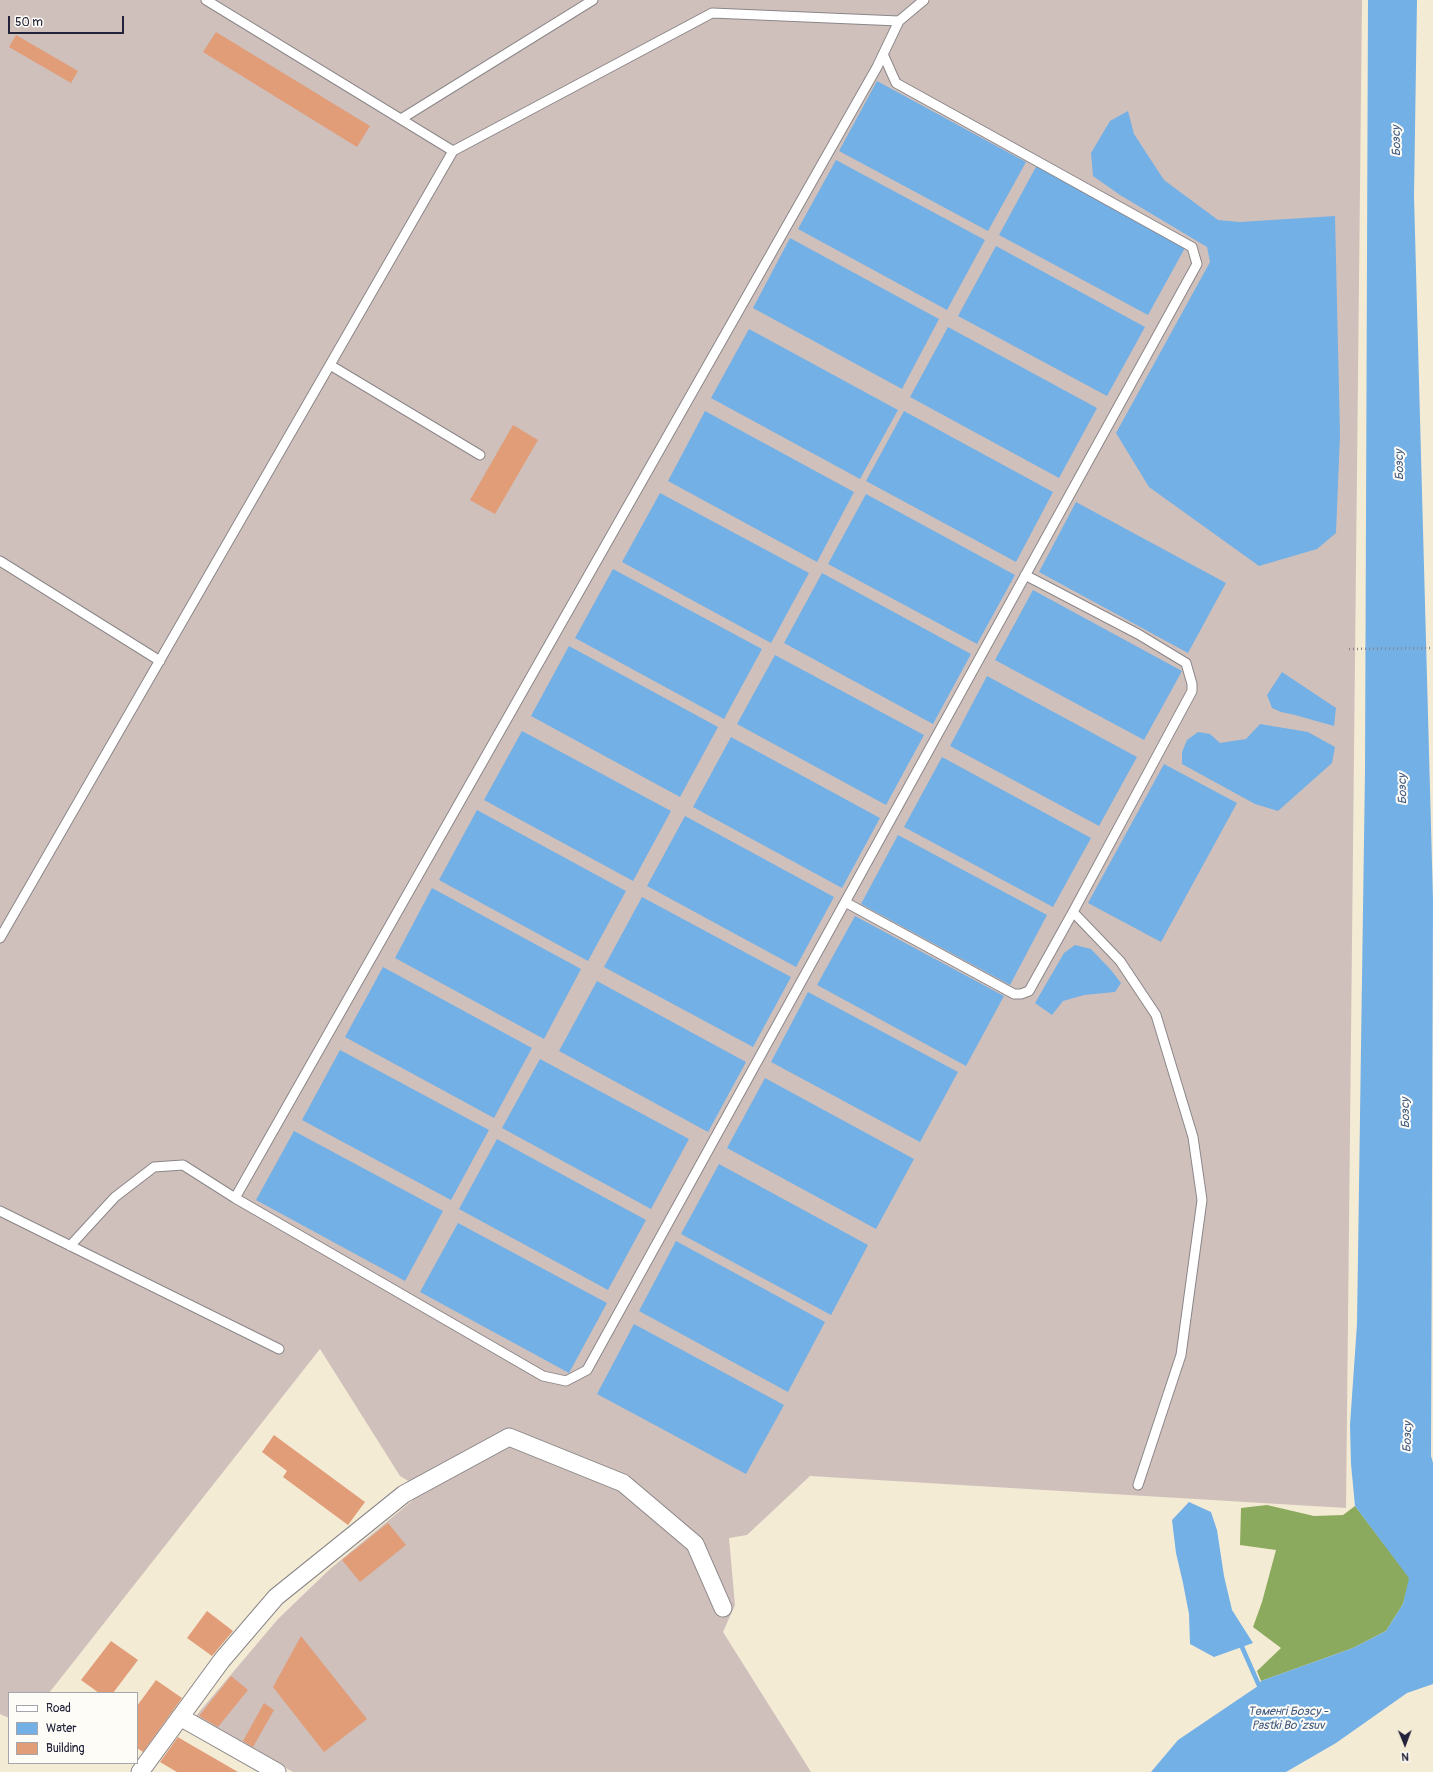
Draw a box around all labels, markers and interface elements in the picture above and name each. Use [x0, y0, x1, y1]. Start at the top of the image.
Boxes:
scale bar [10, 8, 126, 34]
text: 50 m [15, 15, 43, 30]
water label: Бозсу [1390, 126, 1404, 156]
water label: Бозсу [1393, 450, 1407, 480]
water label: Бозсу [1396, 774, 1410, 804]
water label: Бозсу [1399, 1098, 1413, 1128]
water label: Бозсу [1400, 1421, 1416, 1453]
legend [8, 1692, 138, 1764]
text: Road [46, 1701, 71, 1716]
water label: Төменгі Бозсу - Pastki Boʻzsuv [1248, 1705, 1328, 1733]
text: Water [46, 1721, 77, 1736]
north arrow [1385, 1724, 1425, 1764]
text: Building [46, 1741, 85, 1756]
text: N [1401, 1750, 1409, 1763]

